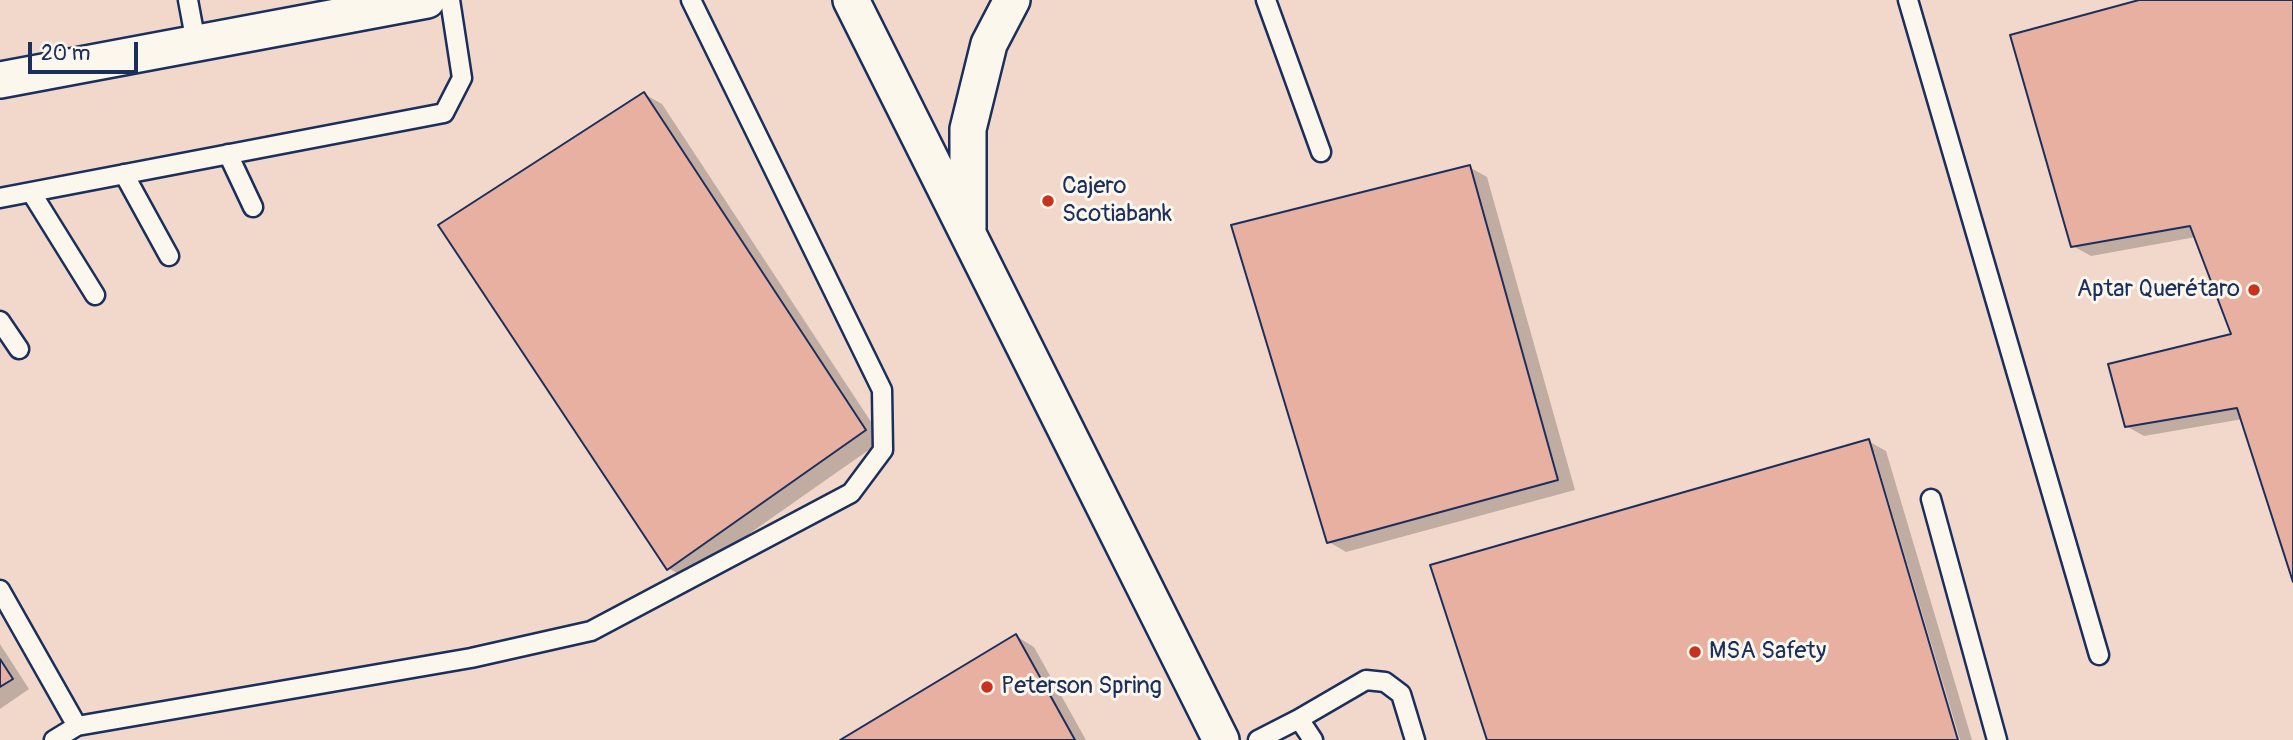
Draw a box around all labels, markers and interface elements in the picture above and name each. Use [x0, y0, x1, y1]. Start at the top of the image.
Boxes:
scale bar [32, 28, 142, 72]
text: 20 m [41, 40, 90, 67]
place label: Cajero Scotiabank [1062, 173, 1172, 229]
marker: Cajero Scotiabank [1040, 193, 1056, 209]
place label: Aptar Querétaro [2077, 276, 2240, 304]
marker: Aptar Querétaro [2246, 282, 2262, 298]
place label: MSA Safety [1709, 638, 1826, 666]
marker: MSA Safety [1687, 644, 1703, 660]
place label: Peterson Spring [1001, 673, 1162, 701]
marker: Peterson Spring [979, 679, 995, 695]

